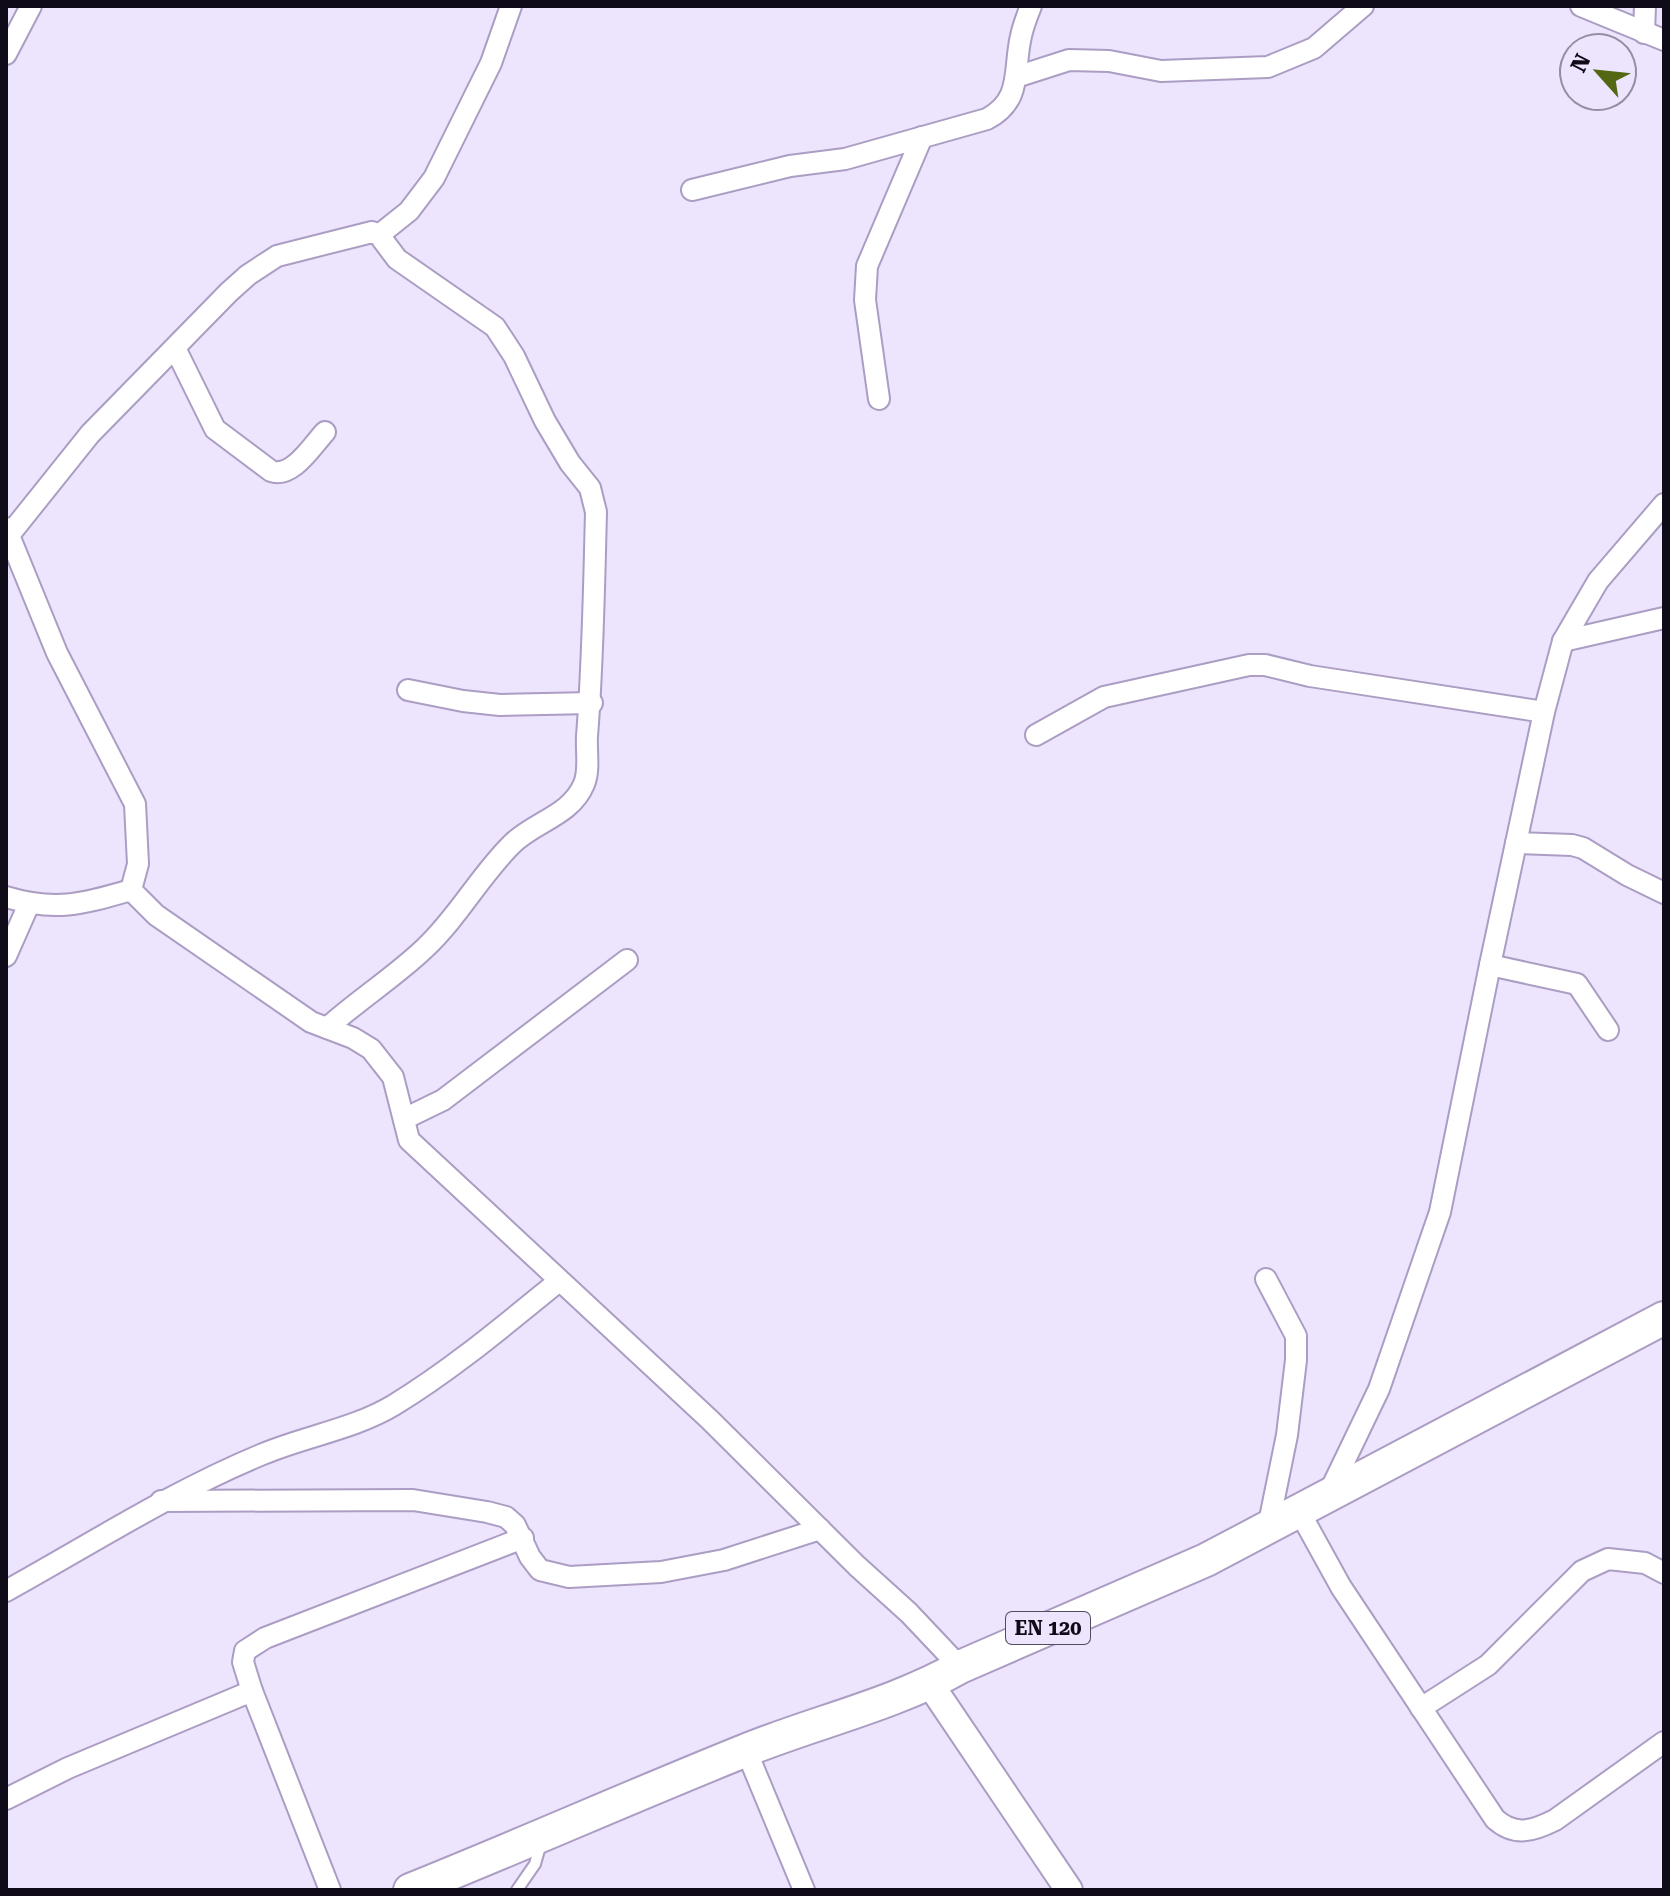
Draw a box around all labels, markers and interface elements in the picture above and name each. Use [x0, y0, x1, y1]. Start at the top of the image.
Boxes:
north arrow [1558, 32, 1638, 112]
text: N [1566, 50, 1596, 76]
road number: EN 120 [1006, 1612, 1090, 1644]

